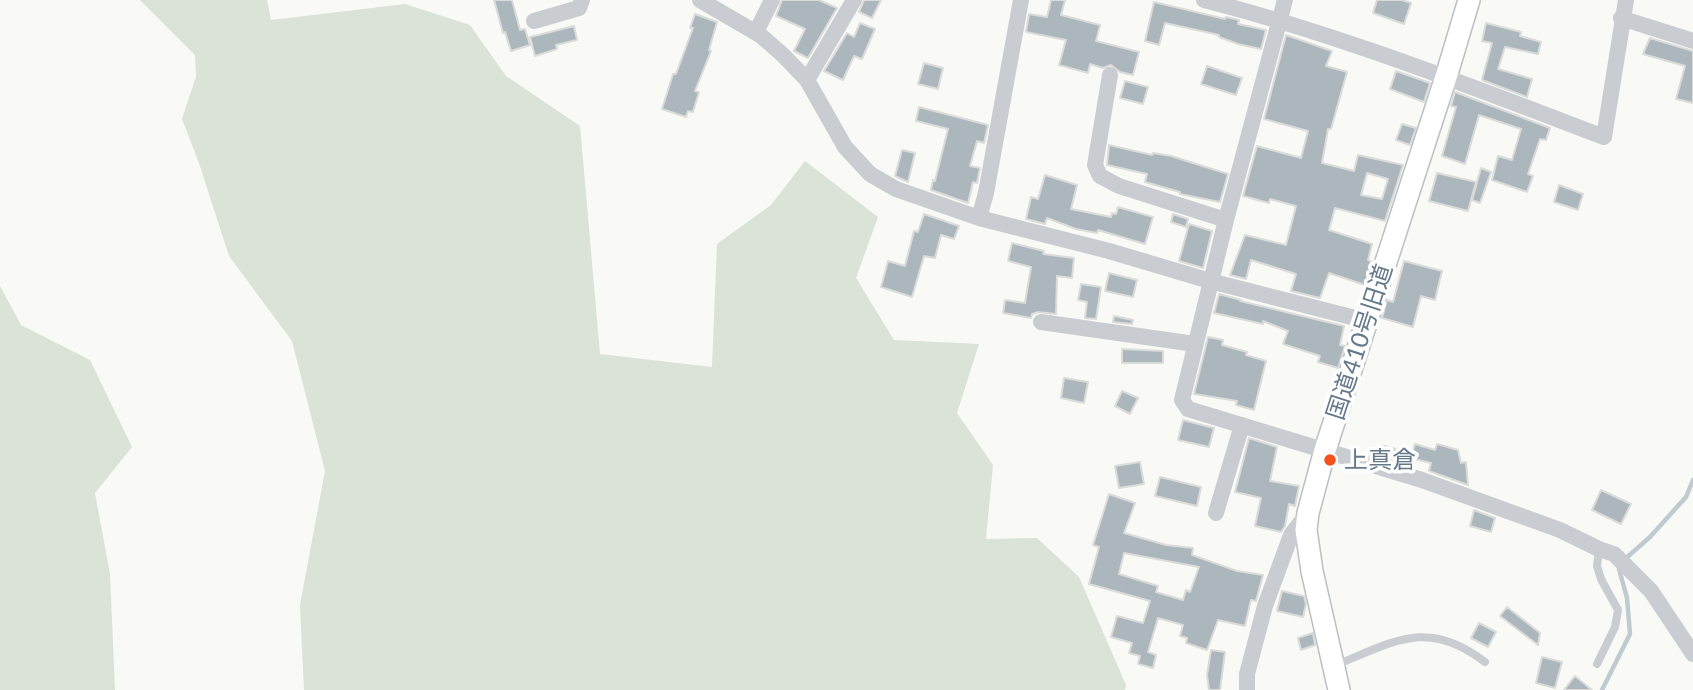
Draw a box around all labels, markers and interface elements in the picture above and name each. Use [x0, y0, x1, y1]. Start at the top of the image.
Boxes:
street label: 国道410号旧道 [1321, 261, 1399, 423]
place label: 上真倉 [1344, 446, 1416, 474]
marker: 上真倉 [1322, 452, 1338, 468]

